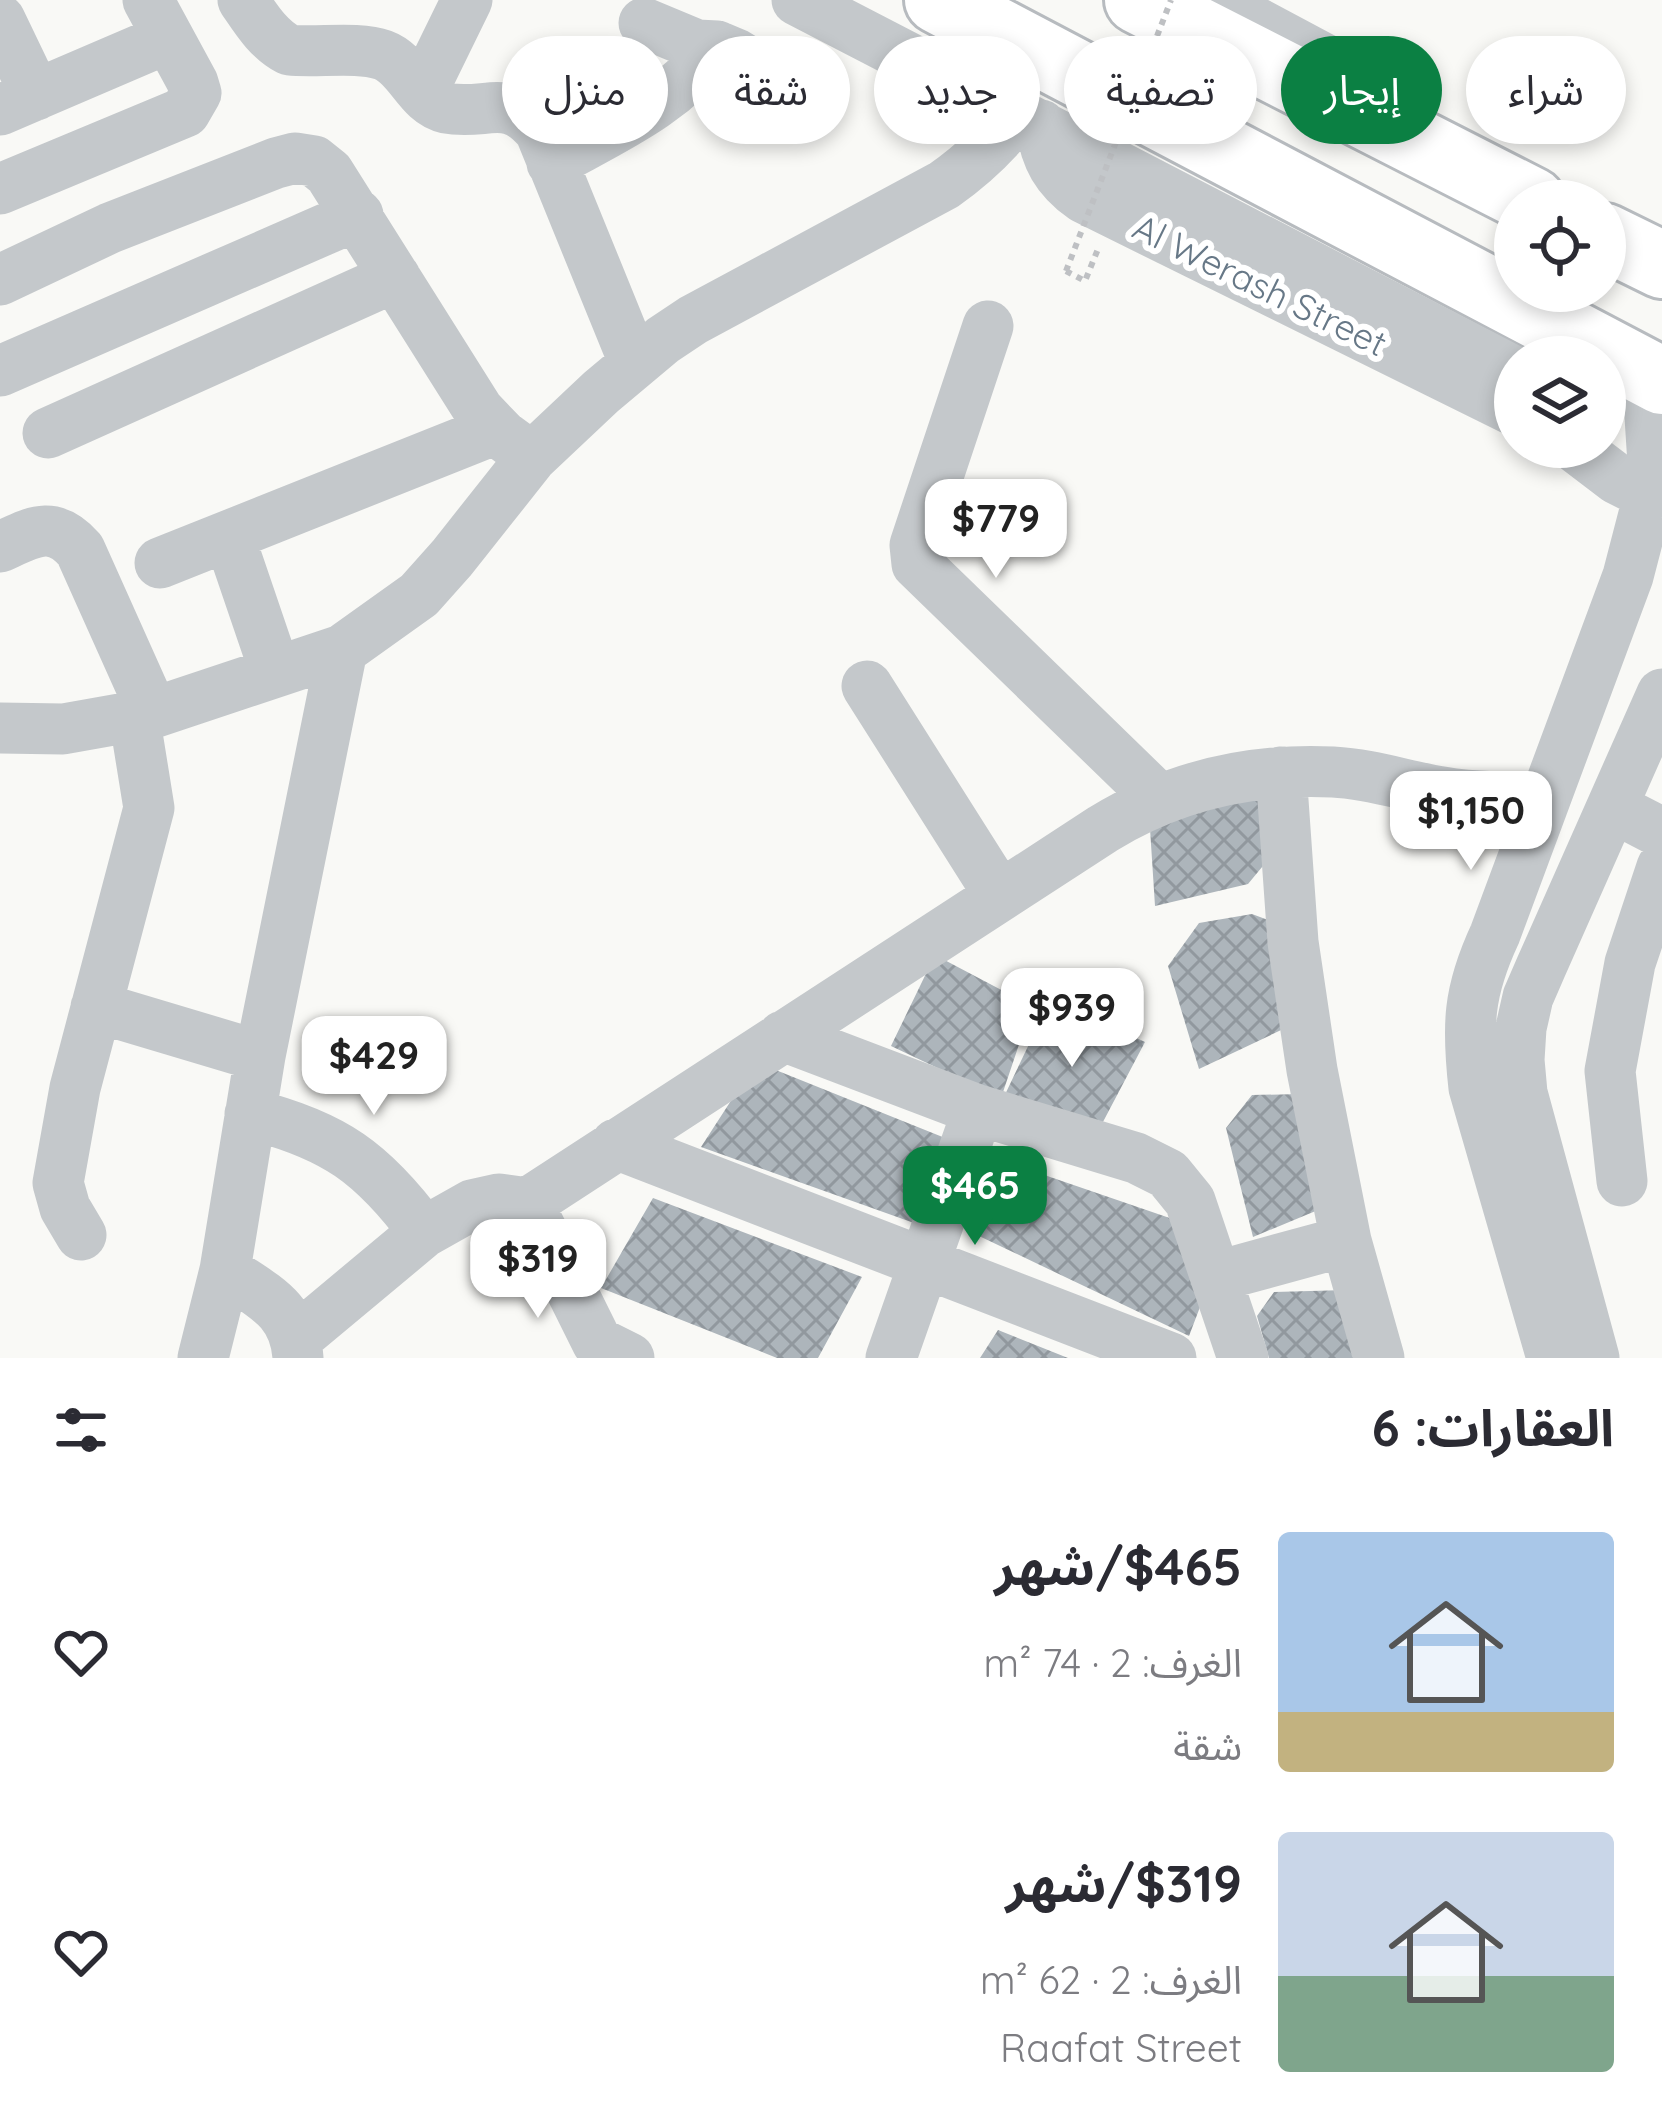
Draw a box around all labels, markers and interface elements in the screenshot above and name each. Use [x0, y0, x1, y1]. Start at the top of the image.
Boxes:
chip: منزل [502, 36, 668, 144]
chip: شقة [692, 36, 850, 144]
chip: جديد [874, 36, 1040, 144]
chip: تصفية [1064, 36, 1257, 144]
chip: إيجار [1281, 36, 1442, 144]
chip: شراء [1466, 36, 1626, 144]
map controls [1494, 180, 1626, 468]
button: locate [1494, 180, 1626, 312]
street label: Al Werash Street [1126, 204, 1394, 365]
button: layers [1494, 336, 1626, 468]
pin: $779 [925, 479, 1067, 581]
text: $779 [952, 493, 1040, 542]
pin: $1,150 [1373, 771, 1569, 873]
text: $1,150 [1417, 785, 1525, 834]
pin: $939 [1001, 968, 1143, 1070]
text: $939 [1028, 982, 1116, 1031]
pin: $429 [303, 1016, 445, 1118]
text: $429 [329, 1030, 419, 1079]
pin: $465 [904, 1146, 1046, 1248]
text: $465 [930, 1160, 1020, 1209]
pin: $319 [467, 1219, 609, 1321]
text: $319 [497, 1233, 579, 1282]
text: العقارات: 6 [1371, 1395, 1614, 1459]
icon: filters [48, 1397, 114, 1463]
text: $465/شهر [994, 1534, 1242, 1598]
icon: home [1374, 1580, 1518, 1724]
icon: heart [48, 1619, 114, 1685]
text: الغرف: 2 · 74 m² [984, 1638, 1242, 1687]
text: شقة [1173, 1721, 1242, 1770]
text: $319/شهر [1006, 1851, 1242, 1915]
icon: home [1374, 1880, 1518, 2024]
icon: heart [48, 1919, 114, 1985]
text: الغرف: 2 · 62 m² [980, 1955, 1242, 2004]
text: Raafat Street [1000, 2023, 1242, 2072]

